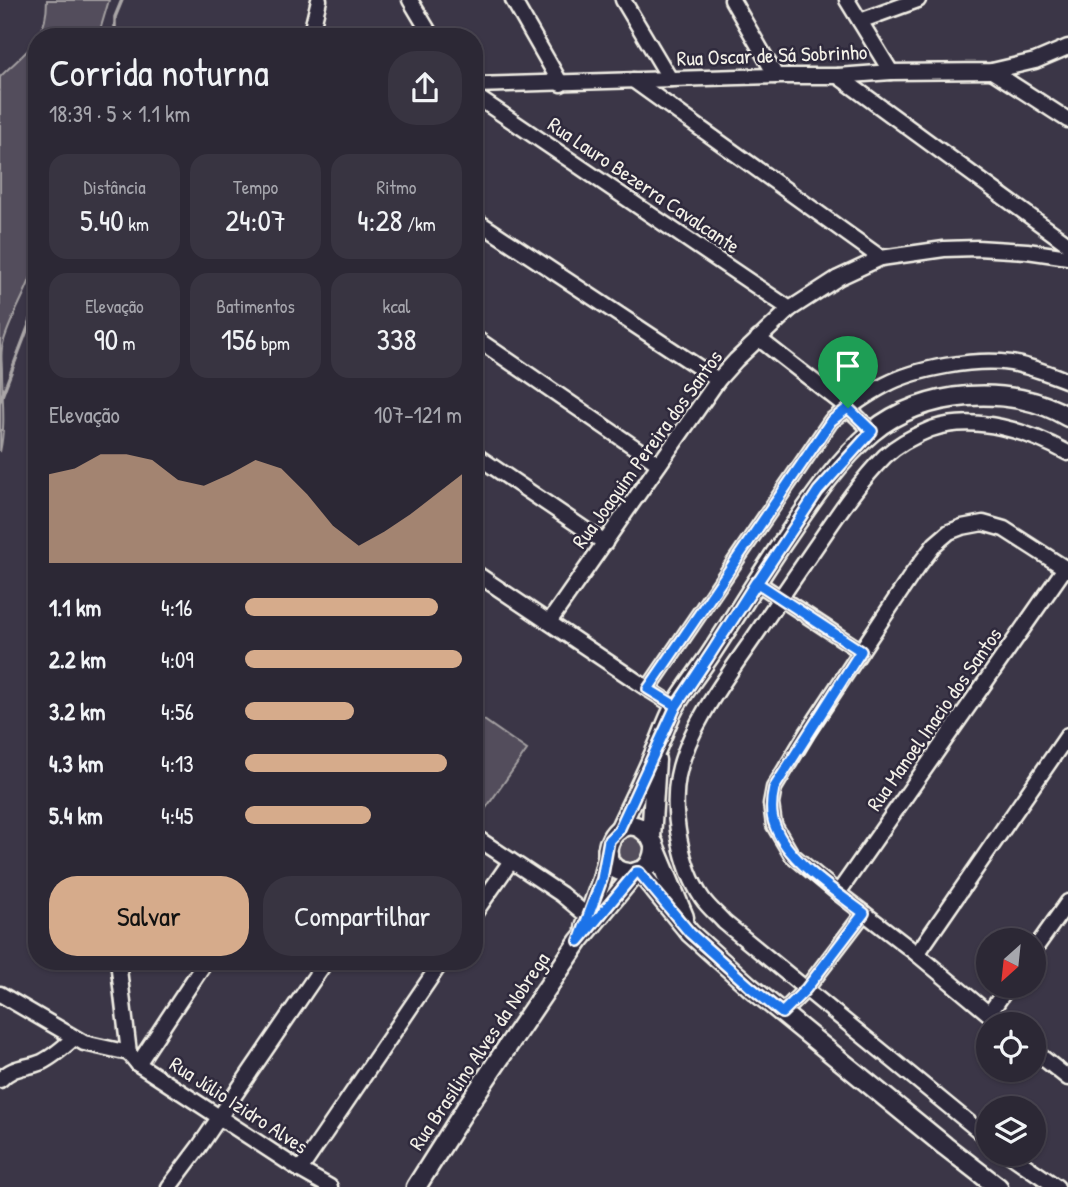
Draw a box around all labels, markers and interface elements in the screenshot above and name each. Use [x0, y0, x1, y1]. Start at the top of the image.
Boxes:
street label: Rua Oscar de Sá Sobrinho [676, 37, 868, 73]
text: Corrida noturna [49, 46, 269, 98]
button: share [388, 51, 462, 125]
text: 18:39 · 5 × 1.1 km [49, 98, 190, 129]
street label: Rua Lauro Bezerra Cavalcante [542, 110, 746, 260]
text: Distância [83, 174, 146, 200]
text: Tempo [233, 174, 278, 200]
text: Ritmo [377, 174, 417, 200]
text: 5.40 [80, 200, 124, 240]
text: 24:07 [225, 200, 286, 240]
text: 4:28 [357, 200, 403, 240]
text: km [124, 211, 149, 237]
text: /km [403, 211, 436, 237]
text: Elevação [85, 293, 144, 319]
text: Batimentos [216, 293, 295, 319]
text: kcal [383, 293, 410, 319]
text: 90 [94, 319, 118, 359]
text: 156 [221, 319, 257, 359]
text: 338 [377, 319, 416, 359]
text: m [118, 330, 135, 356]
text: bpm [257, 330, 290, 356]
pin [818, 336, 878, 408]
street label: Rua Joaquim Pereira dos Santos [565, 344, 729, 554]
icon: arrive [829, 347, 867, 385]
text: Elevação [49, 399, 120, 430]
text: 107–121 m [374, 399, 462, 430]
text: 1.1 km [49, 592, 101, 623]
text: 4:16 [161, 592, 193, 623]
street label: Rua Manoel Inacio dos Santos [860, 621, 1008, 817]
text: 2.2 km [49, 644, 106, 675]
text: 4:09 [161, 644, 194, 675]
text: 3.2 km [49, 696, 105, 727]
text: 4:56 [161, 696, 194, 727]
text: 4.3 km [49, 748, 103, 779]
text: 4:13 [161, 748, 194, 779]
text: 5.4 km [49, 800, 103, 831]
text: 4:45 [161, 800, 193, 831]
button: Salvar [49, 876, 249, 956]
button: Compartilhar [263, 876, 462, 956]
north arrow [976, 928, 1046, 998]
map controls [976, 928, 1046, 1166]
street label: Rua Brasilino Alves da Nobrega [402, 946, 556, 1156]
button: locate [976, 1012, 1046, 1082]
street label: Rua Júlio Izidro Alves [164, 1049, 314, 1161]
button: layers [976, 1096, 1046, 1166]

